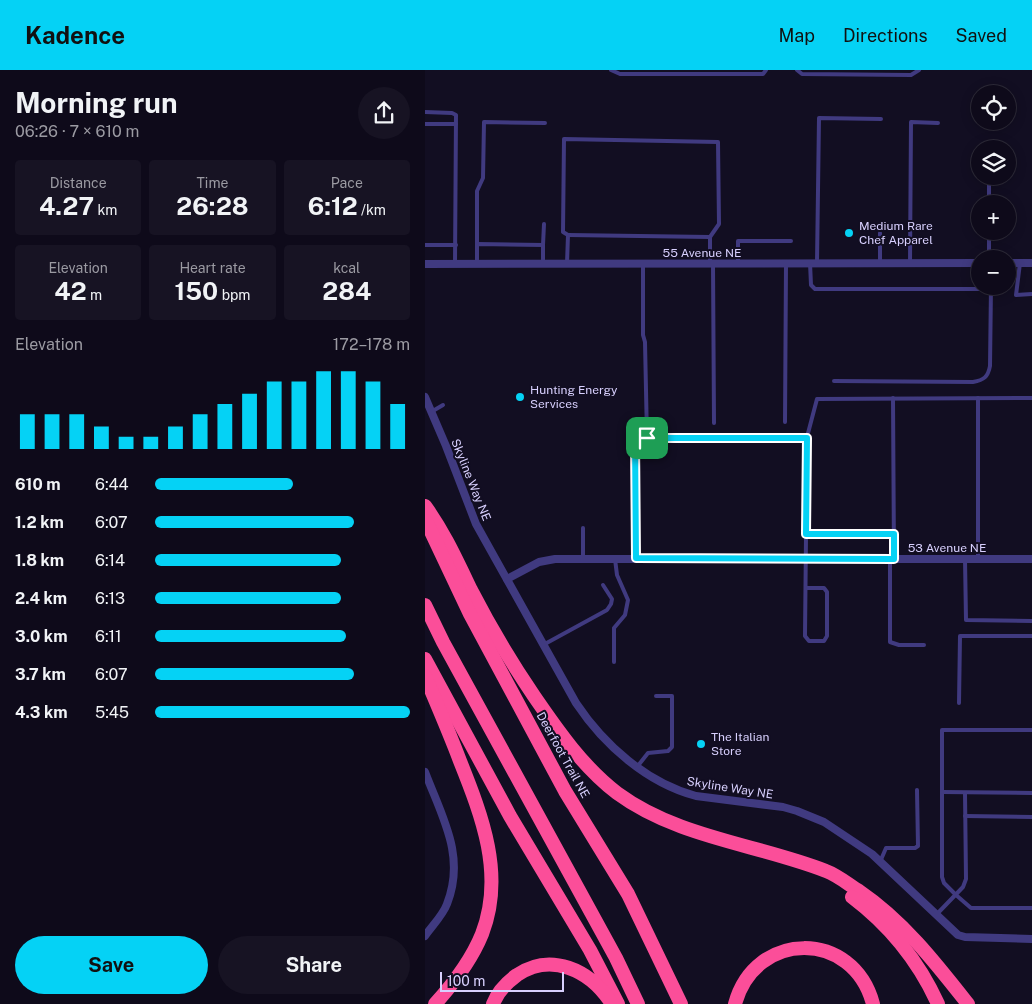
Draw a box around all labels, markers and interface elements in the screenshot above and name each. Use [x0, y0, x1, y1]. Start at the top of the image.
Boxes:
text: Kadence [25, 21, 125, 49]
text: Map [778, 25, 815, 46]
text: Directions [843, 25, 928, 46]
text: Saved [956, 25, 1007, 46]
map controls [971, 85, 1016, 295]
button: locate [971, 85, 1016, 130]
text: Morning run [15, 86, 178, 119]
button: share [358, 87, 410, 139]
text: 06:26 · 7 × 610 m [15, 122, 139, 141]
button: layers [971, 140, 1016, 185]
text: Distance [50, 175, 107, 191]
text: Time [197, 175, 228, 191]
text: Pace [331, 175, 363, 191]
text: 4.27 [39, 191, 94, 221]
text: 26:28 [176, 191, 249, 221]
text: 6:12 [308, 191, 358, 221]
button: + [971, 195, 1016, 240]
text: km [94, 202, 117, 218]
text: /km [358, 202, 386, 218]
place label: Medium Rare Chef Apparel [859, 219, 933, 247]
marker: Medium Rare Chef Apparel [843, 227, 855, 239]
street label: 55 Avenue NE [663, 246, 741, 260]
button: − [971, 250, 1016, 295]
text: Elevation [48, 260, 108, 276]
text: Heart rate [179, 260, 246, 276]
text: kcal [333, 260, 360, 276]
text: 42 [54, 276, 87, 306]
text: 150 [175, 276, 218, 306]
text: 284 [322, 276, 371, 306]
text: m [87, 287, 102, 303]
text: bpm [218, 287, 250, 303]
text: Elevation [15, 335, 83, 354]
text: 172–178 m [333, 335, 410, 354]
place label: Hunting Energy Services [530, 383, 618, 411]
marker: Hunting Energy Services [514, 391, 526, 403]
pin [626, 417, 668, 459]
icon: arrive [633, 424, 661, 452]
street label: Skyline Way NE [448, 437, 494, 523]
text: 610 m [15, 475, 61, 494]
text: 6:44 [95, 475, 129, 494]
text: 1.2 km [15, 513, 64, 532]
text: 6:07 [95, 513, 128, 532]
street label: 53 Avenue NE [908, 541, 986, 555]
text: 1.8 km [15, 551, 64, 570]
text: 6:14 [95, 551, 125, 570]
text: 2.4 km [15, 589, 67, 608]
text: 6:13 [95, 589, 125, 608]
text: 3.0 km [15, 627, 67, 646]
text: 6:11 [95, 627, 122, 646]
text: 3.7 km [15, 665, 66, 684]
text: 6:07 [95, 665, 128, 684]
text: 4.3 km [15, 703, 68, 722]
text: 5:45 [95, 703, 129, 722]
street label: Deerfoot Trail NE [534, 710, 592, 800]
place label: The Italian Store [711, 730, 769, 758]
marker: The Italian Store [695, 738, 707, 750]
street label: Skyline Way NE [686, 774, 774, 802]
button: Save [15, 936, 208, 994]
button: Share [218, 936, 410, 994]
scale bar [440, 969, 564, 992]
text: 100 m [447, 973, 485, 989]

